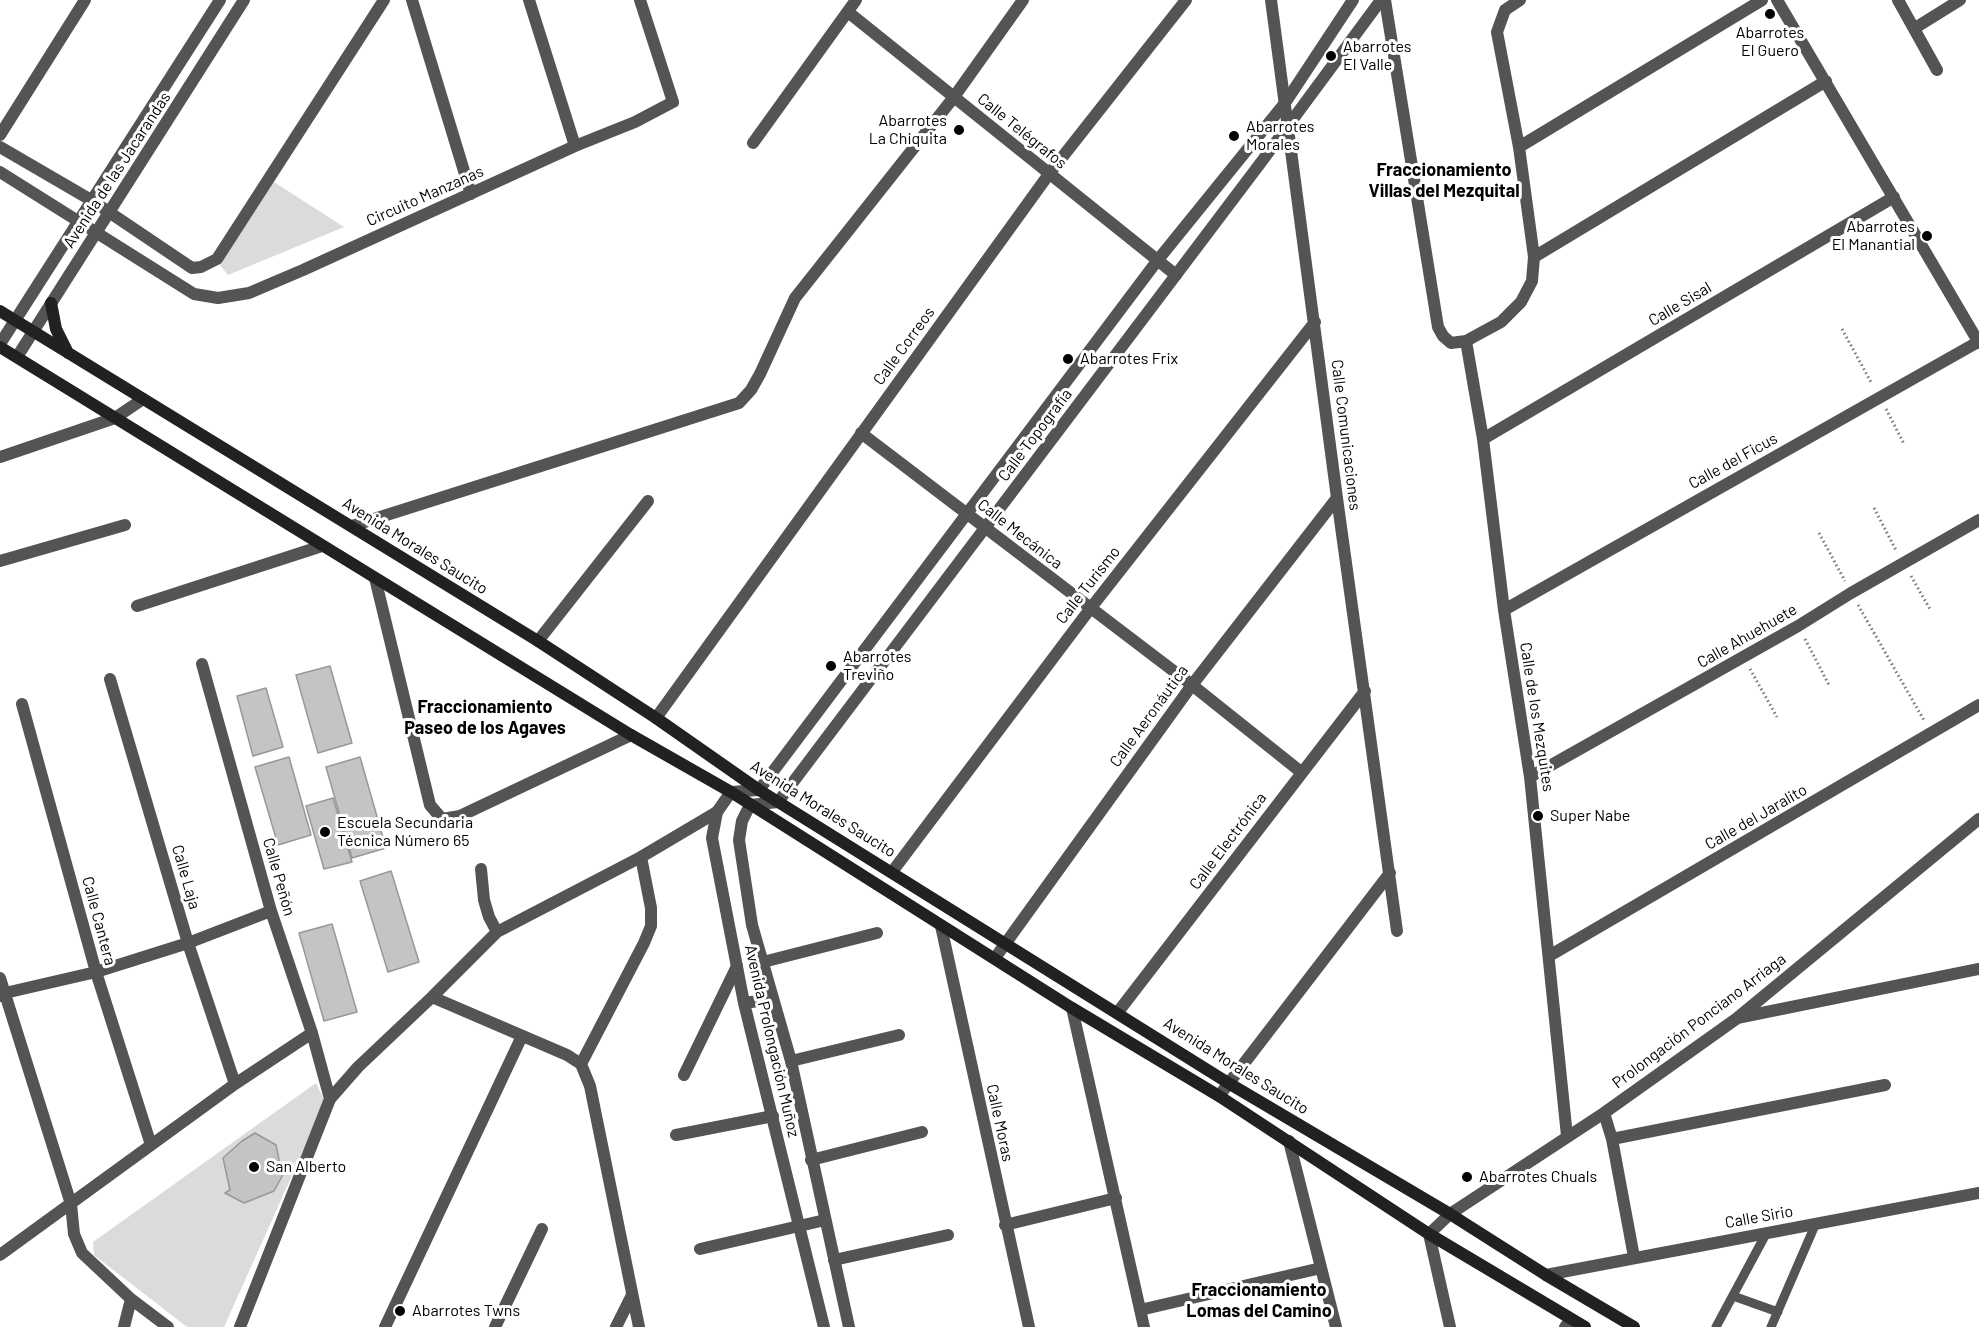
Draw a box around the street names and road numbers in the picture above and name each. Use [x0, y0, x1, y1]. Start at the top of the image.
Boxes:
street label: Avenida de las Jacarandas [59, 88, 175, 252]
street label: Calle Telégrafos [973, 89, 1071, 173]
street label: Circuito Manzanas [364, 162, 486, 230]
street label: Calle Sisal [1645, 278, 1715, 330]
street label: Calle Correos [869, 303, 939, 389]
street label: Calle Comunicaciones [1327, 358, 1365, 512]
street label: Calle Topografía [994, 385, 1076, 485]
street label: Calle del Ficus [1685, 429, 1781, 493]
street label: Avenida Morales Saucito [339, 493, 491, 599]
street label: Calle Mecánica [974, 495, 1066, 573]
street label: Calle Turismo [1052, 542, 1124, 628]
street label: Calle Ahuehuete [1694, 600, 1800, 672]
street label: Calle de los Mezquites [1516, 641, 1558, 793]
street label: Calle Aeronáutica [1106, 661, 1192, 771]
street label: Avenida Morales Saucito [747, 756, 899, 862]
street label: Calle del Jaralito [1702, 780, 1810, 854]
street label: Calle Electrónica [1185, 789, 1271, 893]
street label: Calle Peñón [259, 836, 299, 918]
street label: Calle Laja [168, 843, 204, 911]
street label: Calle Cantera [78, 874, 120, 968]
street label: Avenida Prolongación Muñoz [740, 943, 804, 1139]
street label: Prolongación Ponciano Arriaga [1608, 949, 1790, 1093]
street label: Avenida Morales Saucito [1160, 1013, 1312, 1119]
street label: Calle Moras [982, 1083, 1018, 1163]
street label: Calle Sirio [1723, 1202, 1795, 1232]

